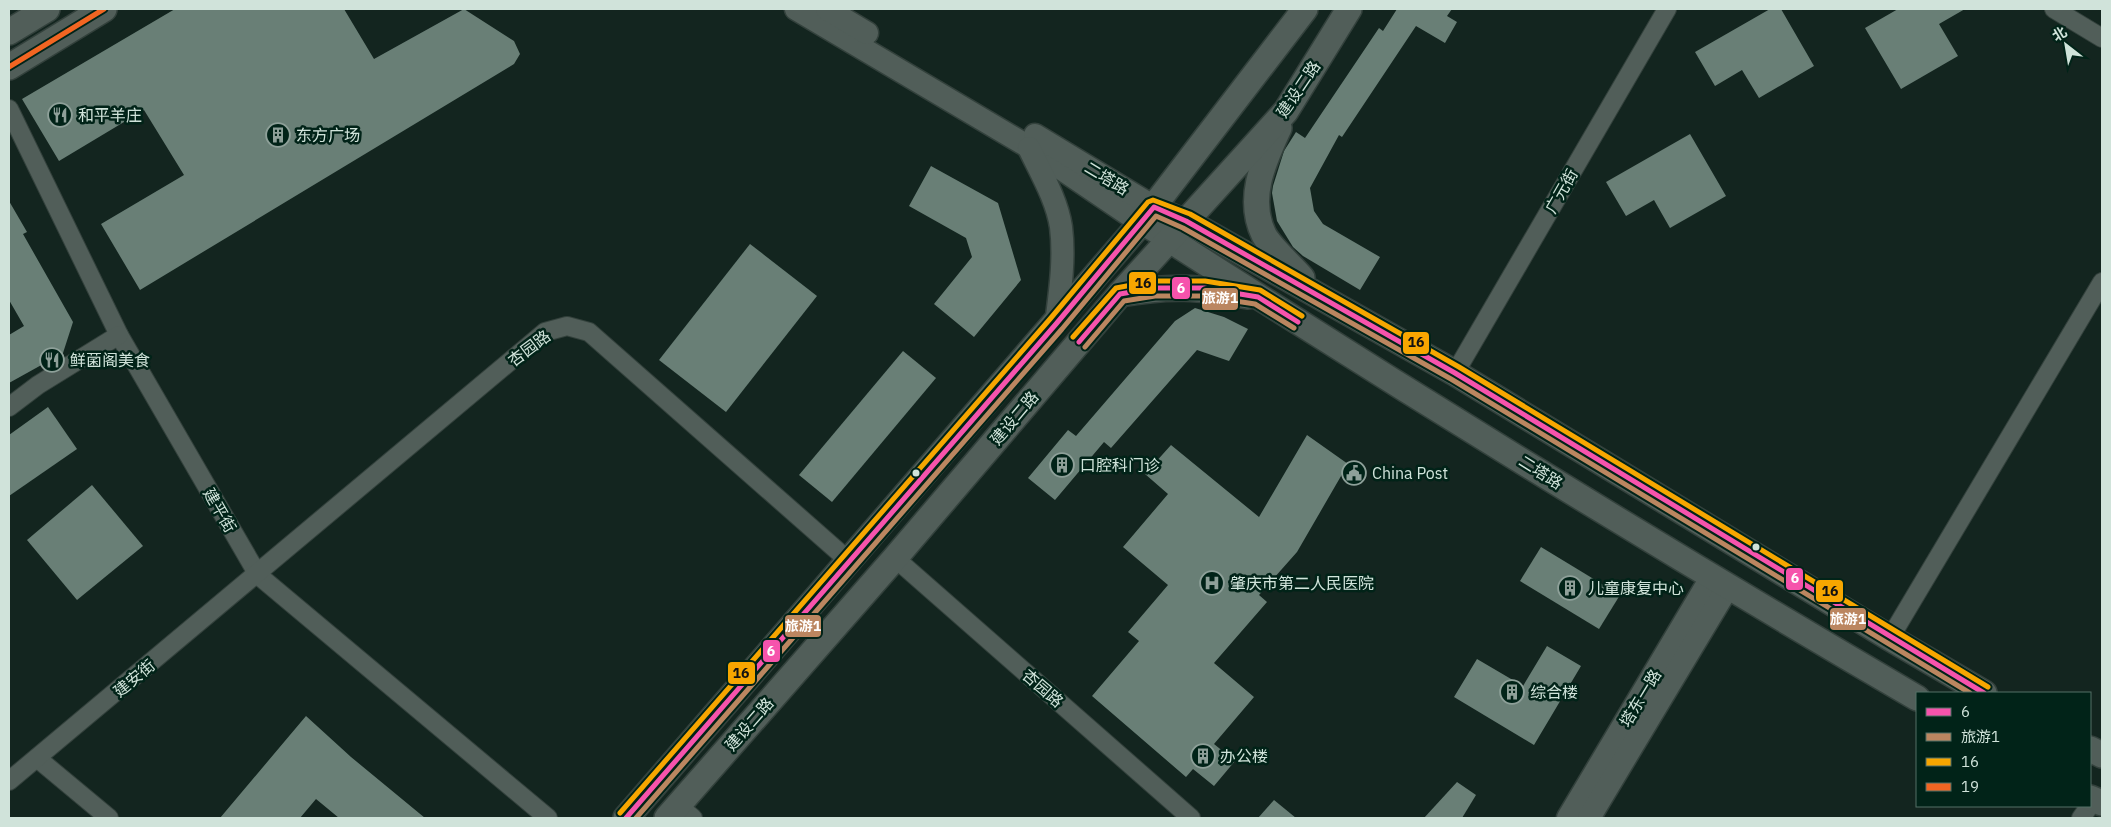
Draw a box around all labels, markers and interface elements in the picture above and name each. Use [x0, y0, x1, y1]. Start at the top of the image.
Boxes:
north arrow [2041, 20, 2091, 70]
text: 北 [2049, 23, 2070, 45]
street label: 建设二路 [1272, 57, 1324, 121]
restaurant icon: 和平羊庄 [47, 102, 73, 128]
place label: 和平羊庄 [78, 105, 142, 125]
building icon: 东方广场 [265, 122, 291, 148]
place label: 东方广场 [296, 125, 360, 145]
street label: 二塔路 [1081, 157, 1133, 199]
street label: 广元街 [1540, 165, 1582, 217]
line badge: 16 [1128, 271, 1157, 295]
text: 16 [1135, 274, 1151, 292]
line badge: 6 [1171, 276, 1191, 300]
text: 6 [1177, 279, 1185, 297]
line badge: 旅游1 [1201, 287, 1239, 311]
text: 旅游1 [1202, 289, 1239, 307]
street label: 杏园路 [504, 326, 554, 370]
line badge: 16 [1402, 331, 1430, 355]
text: 16 [1408, 333, 1424, 351]
restaurant icon: 鲜菌阁美食 [39, 347, 65, 373]
place label: 鲜菌阁美食 [70, 350, 150, 370]
street label: 建设二路 [986, 387, 1042, 449]
street label: 二塔路 [1515, 451, 1567, 493]
building icon: 口腔科门诊 [1049, 452, 1075, 478]
place label: 口腔科门诊 [1080, 455, 1160, 475]
public building icon: China Post [1341, 460, 1367, 486]
place label: China Post [1372, 463, 1448, 483]
unlabelled marker [911, 468, 921, 478]
street label: 建平街 [199, 484, 241, 536]
unlabelled marker [1751, 542, 1761, 552]
line badge: 6 [1785, 567, 1804, 591]
text: 6 [1791, 569, 1799, 587]
hospital icon: 肇庆市第二人民医院 [1199, 570, 1225, 596]
place label: 肇庆市第二人民医院 [1230, 573, 1374, 593]
building icon: 儿童康复中心 [1557, 575, 1583, 601]
place label: 儿童康复中心 [1588, 578, 1684, 598]
line badge: 16 [1815, 579, 1844, 603]
text: 16 [1822, 582, 1838, 600]
line badge: 旅游1 [1829, 607, 1867, 631]
text: 旅游1 [1830, 610, 1867, 628]
line badge: 旅游1 [784, 614, 822, 638]
text: 旅游1 [785, 617, 822, 635]
line badge: 6 [762, 639, 781, 663]
text: 6 [767, 642, 775, 660]
street label: 建安街 [109, 655, 159, 701]
line badge: 16 [727, 661, 756, 685]
text: 16 [733, 664, 749, 682]
street label: 杏园路 [1018, 665, 1068, 711]
street label: 塔东一路 [1615, 665, 1665, 731]
building icon: 综合楼 [1499, 679, 1525, 705]
place label: 综合楼 [1530, 682, 1578, 702]
legend [1916, 692, 2091, 807]
street label: 建设二路 [720, 693, 778, 755]
text: 6 [1961, 702, 1970, 721]
text: 旅游1 [1961, 727, 2000, 746]
building icon: 办公楼 [1190, 743, 1216, 769]
place label: 办公楼 [1220, 746, 1268, 766]
text: 16 [1961, 752, 1979, 771]
text: 19 [1961, 777, 1979, 796]

